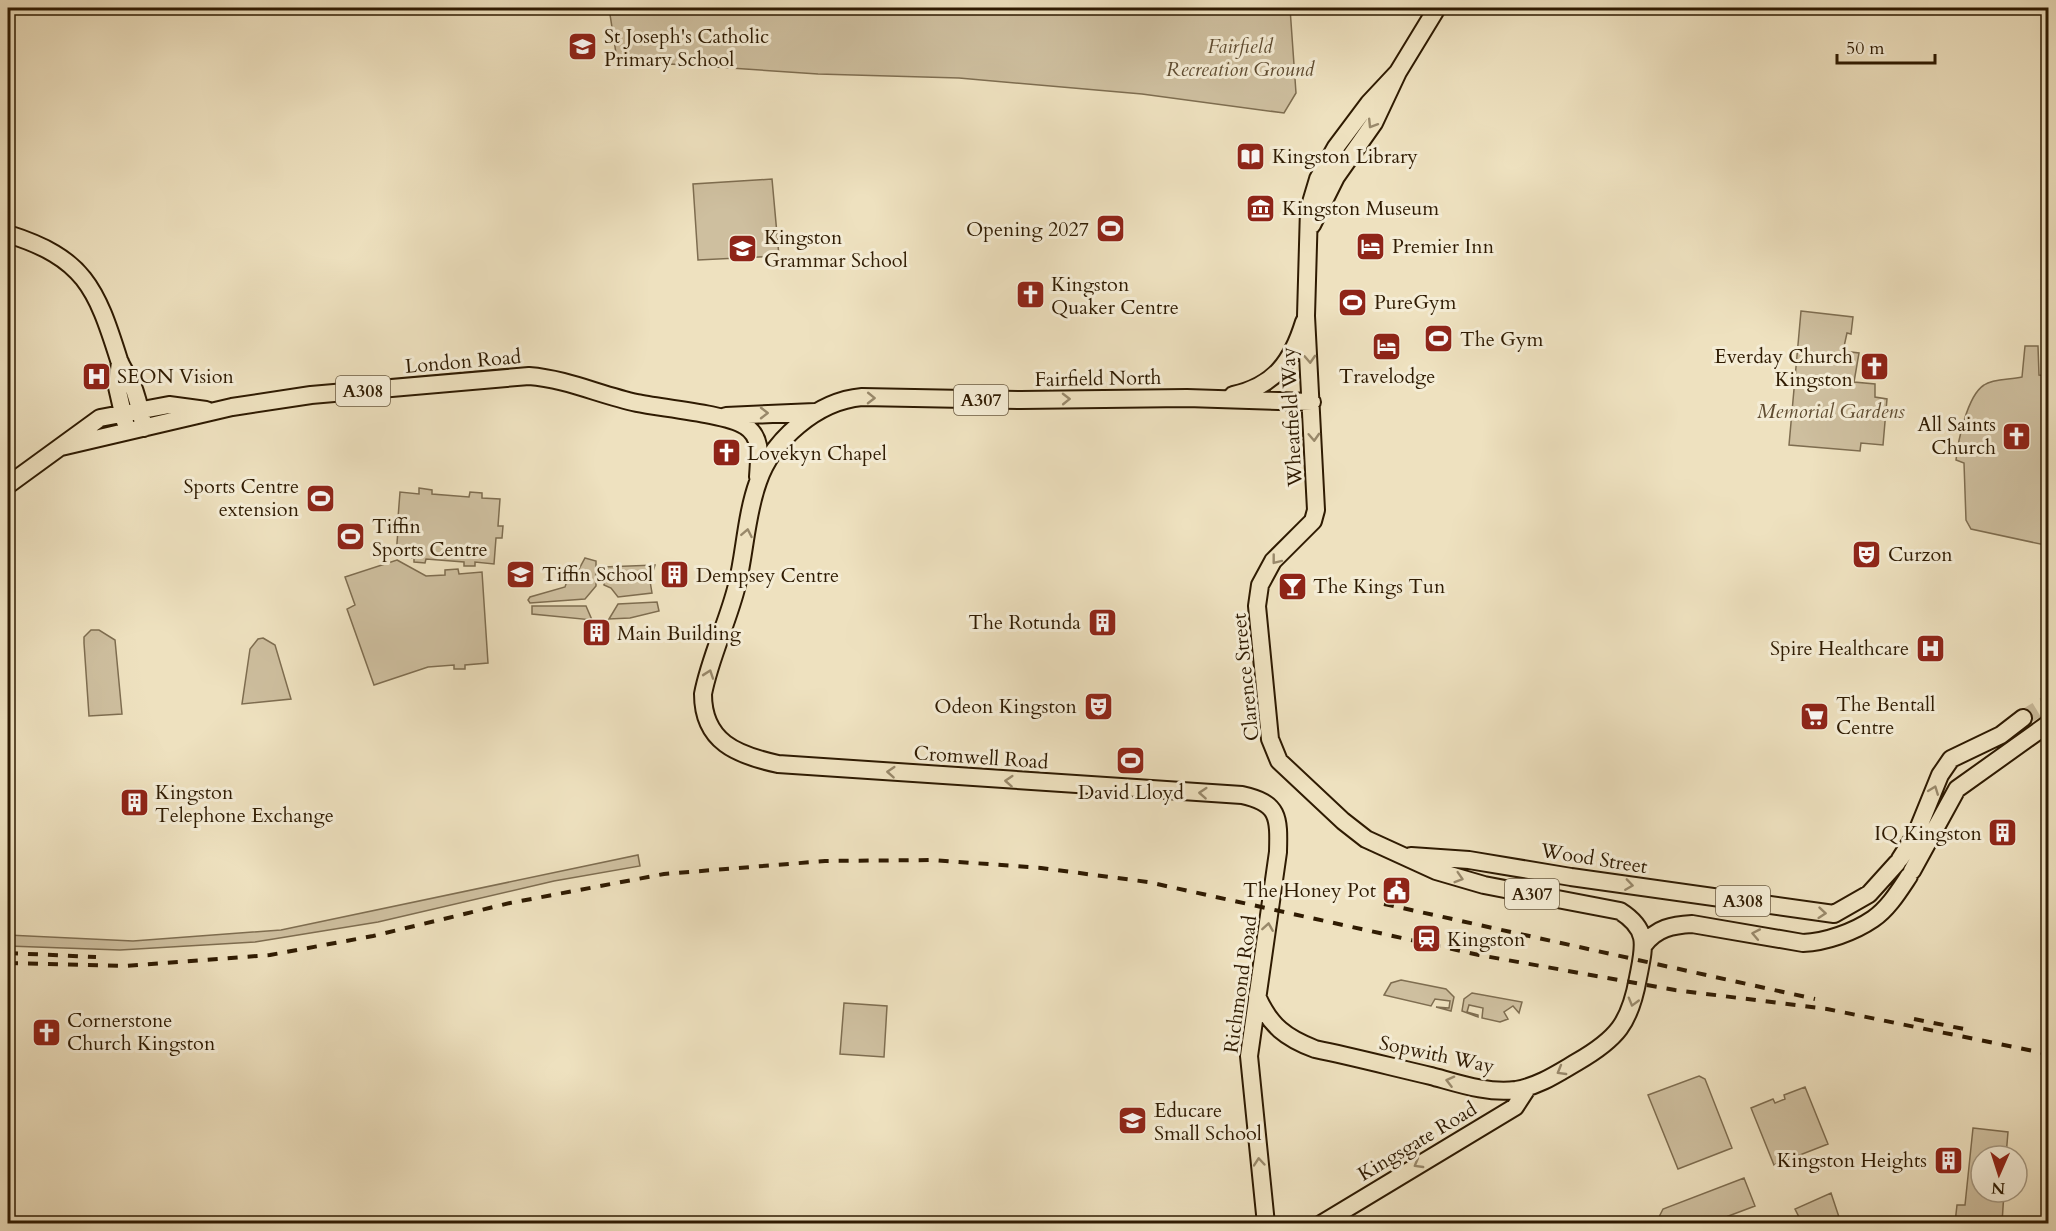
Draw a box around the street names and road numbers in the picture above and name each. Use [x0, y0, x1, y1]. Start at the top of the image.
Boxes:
street label: London Road [404, 343, 523, 380]
street label: Wheatfield Way [1274, 346, 1309, 489]
street label: Fairfield North [1034, 364, 1162, 393]
road number: A308 [336, 376, 390, 406]
road number: A307 [954, 385, 1008, 415]
street label: Clarence Street [1225, 611, 1266, 742]
street label: Cromwell Road [913, 739, 1050, 776]
street label: Wood Street [1538, 837, 1650, 880]
road number: A307 [1505, 879, 1559, 909]
road number: A308 [1716, 886, 1770, 916]
street label: Richmond Road [1217, 913, 1264, 1055]
street label: Sopwith Way [1377, 1029, 1497, 1080]
street label: Kingsgate Road [1353, 1095, 1482, 1188]

